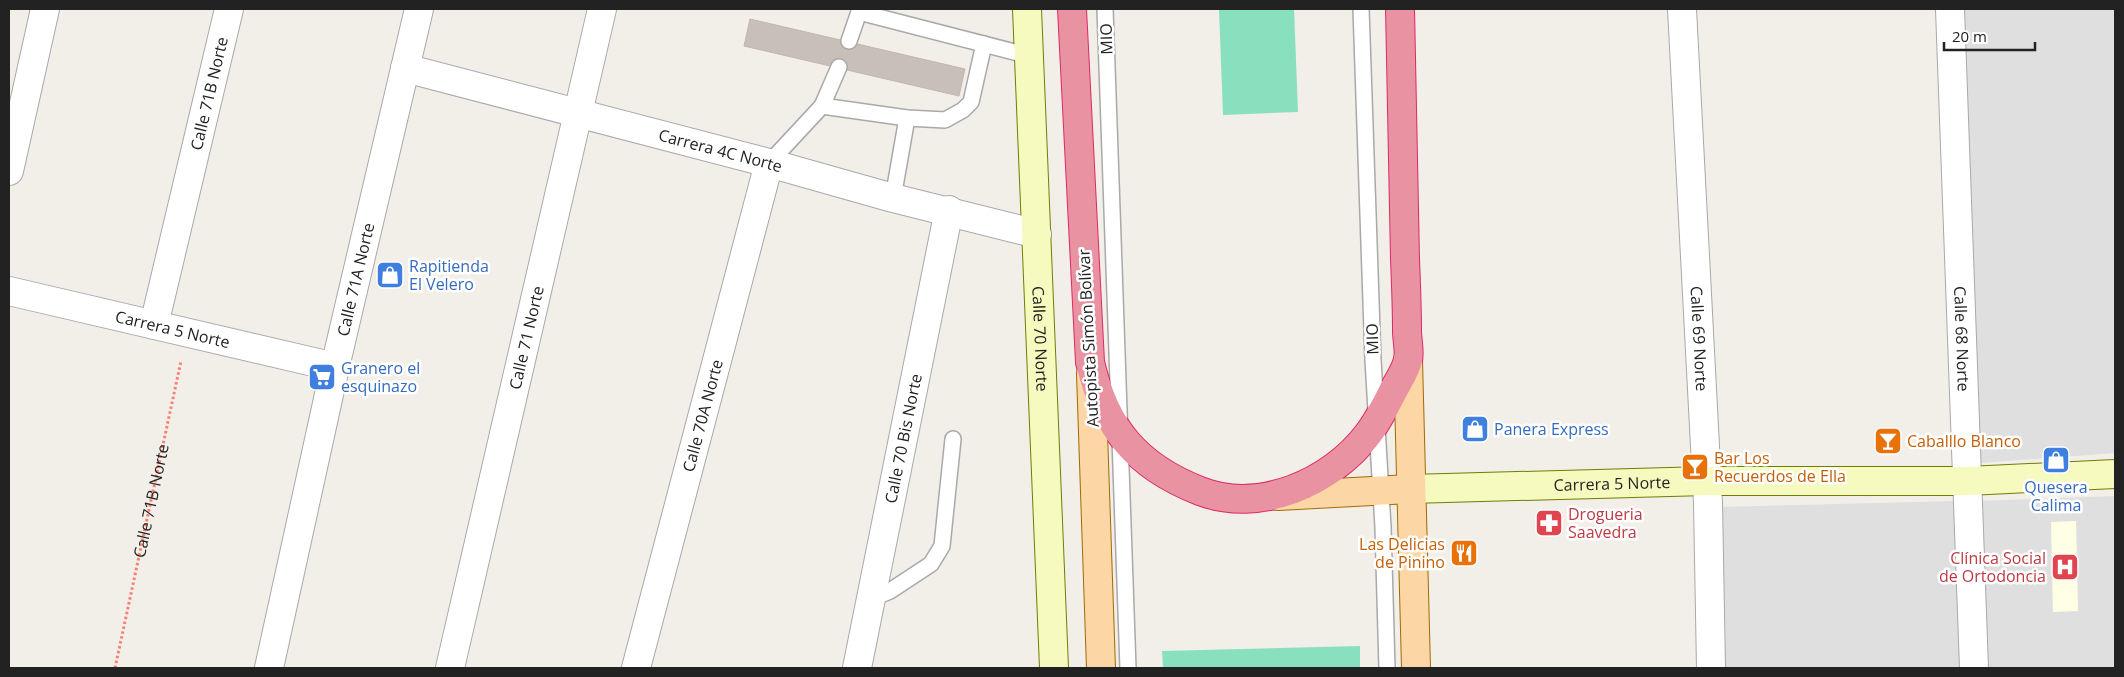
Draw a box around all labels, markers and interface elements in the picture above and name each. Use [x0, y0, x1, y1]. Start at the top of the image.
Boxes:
scale bar [1944, 20, 2035, 52]
street label: MIO [1094, 23, 1118, 55]
text: 20 m [1952, 26, 1987, 46]
street label: Calle 71B Norte [185, 34, 233, 152]
street label: Carrera 4C Norte [656, 124, 785, 177]
street label: Calle 71A Norte [332, 221, 379, 338]
street label: Autopista Simón Bolívar [1072, 248, 1104, 428]
place label: Rapitienda El Velero [409, 255, 489, 295]
shop icon: Rapitienda El Velero [375, 260, 405, 290]
street label: Calle 71 Norte [504, 284, 549, 392]
street label: Calle 69 Norte [1686, 285, 1713, 392]
street label: Calle 70 Norte [1027, 286, 1054, 392]
street label: Calle 68 Norte [1949, 286, 1975, 392]
street label: Carrera 5 Norte [113, 305, 232, 353]
street label: MIO [1360, 323, 1384, 355]
place label: Granero el esquinazo [341, 357, 420, 397]
street label: Calle 70A Norte [677, 357, 728, 474]
supermarket icon: Granero el esquinazo [307, 362, 337, 392]
street label: Calle 70 Bis Norte [879, 372, 927, 505]
shop icon: Panera Express [1460, 414, 1490, 444]
place label: Panera Express [1494, 418, 1609, 440]
bar icon: Caballlo Blanco [1873, 426, 1903, 456]
place label: Caballlo Blanco [1907, 430, 2021, 452]
street label: Calle 71B Norte [128, 442, 174, 560]
shop icon: Quesera Calima [2041, 445, 2071, 475]
place label: Bar Los Recuerdos de Ella [1714, 447, 1846, 487]
bar icon: Bar Los Recuerdos de Ella [1680, 452, 1710, 482]
street label: Carrera 5 Norte [1553, 471, 1671, 496]
place label: Quesera Calima [2024, 476, 2088, 516]
place label: Drogueria Saavedra [1568, 503, 1643, 543]
pharmacy icon: Drogueria Saavedra [1534, 508, 1564, 538]
place label: Las Delicias de Pinino [1359, 533, 1445, 573]
restaurant icon: Las Delicias de Pinino [1449, 538, 1479, 568]
place label: Clínica Social de Ortodoncia [1939, 547, 2046, 587]
hospital icon: Clínica Social de Ortodoncia [2050, 552, 2080, 582]

